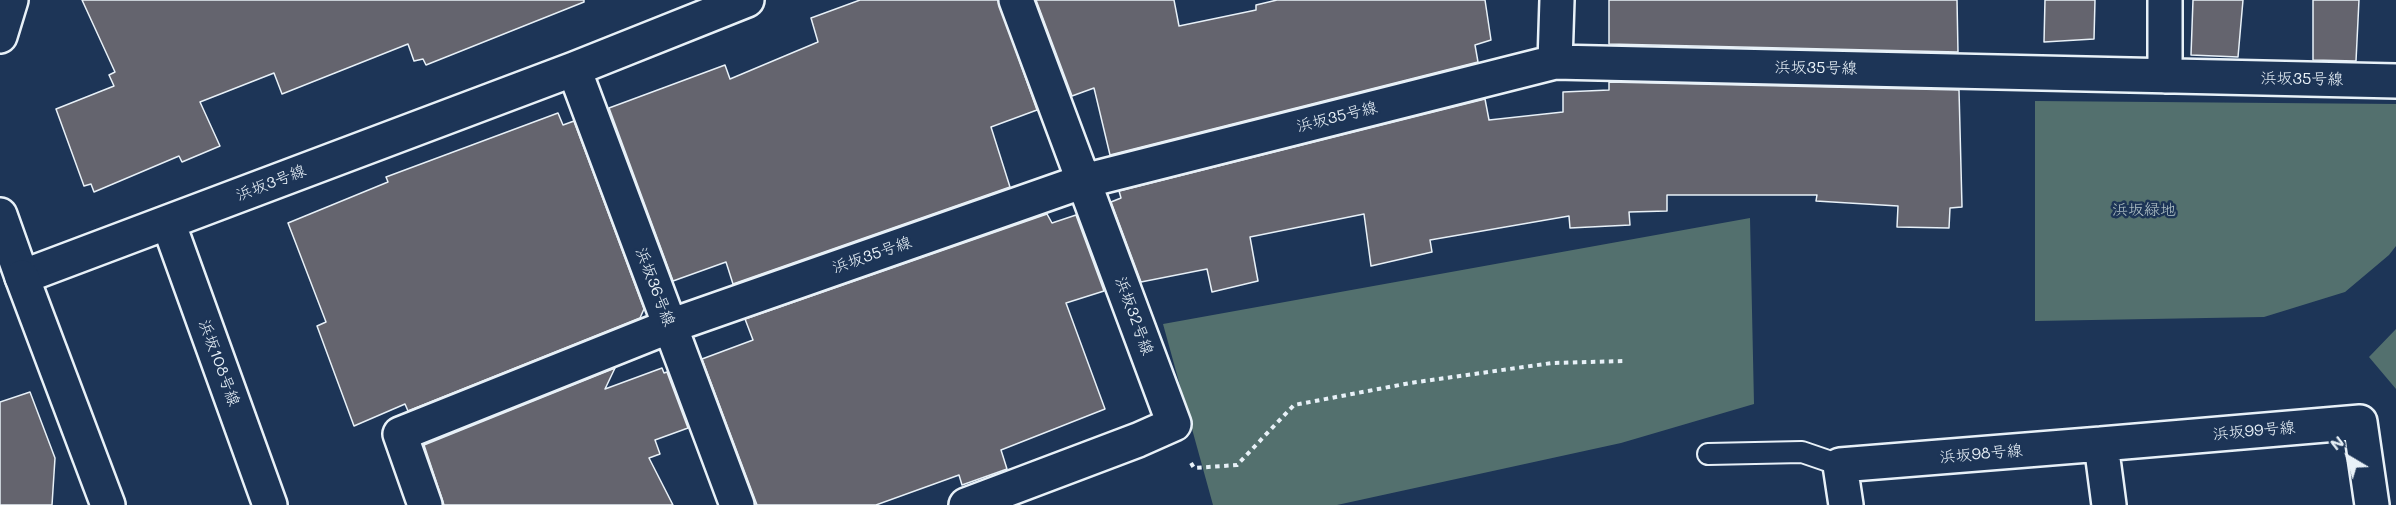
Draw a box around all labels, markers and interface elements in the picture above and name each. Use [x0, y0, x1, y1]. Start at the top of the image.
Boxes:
street label: 浜坂35号線 [1774, 58, 1858, 78]
street label: 浜坂35号線 [2260, 69, 2344, 89]
street label: 浜坂35号線 [1295, 98, 1379, 136]
street label: 浜坂3号線 [233, 161, 309, 205]
park label: 浜坂緑地 [2112, 200, 2176, 220]
street label: 浜坂35号線 [830, 232, 914, 278]
street label: 浜坂36号線 [631, 245, 679, 329]
street label: 浜坂32号線 [1111, 274, 1157, 358]
street label: 浜坂108号線 [194, 317, 244, 409]
street label: 浜坂99号線 [2212, 418, 2296, 444]
north arrow [2318, 427, 2378, 487]
text: N [2325, 430, 2348, 454]
street label: 浜坂98号線 [1939, 441, 2023, 467]

